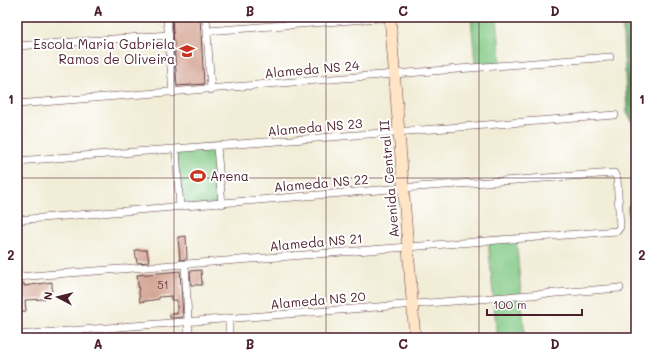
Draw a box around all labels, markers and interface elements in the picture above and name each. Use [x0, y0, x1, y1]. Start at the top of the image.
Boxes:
text: A [93, 2, 103, 19]
text: B [246, 2, 255, 19]
text: C [398, 2, 408, 19]
text: D [550, 2, 560, 19]
place label: Escola Maria Gabriela Ramos de Oliveira [33, 35, 175, 67]
school or university icon: Escola Maria Gabriela Ramos de Oliveira [178, 42, 196, 60]
street label: Alameda NS 24 [264, 56, 360, 81]
text: 1 [8, 90, 14, 107]
text: 1 [639, 90, 645, 107]
street label: Alameda NS 23 [267, 114, 363, 139]
street label: Avenida Central II [375, 119, 402, 239]
sports icon: Arena [189, 167, 207, 185]
place label: Arena [210, 167, 249, 184]
street label: Alameda NS 22 [273, 170, 369, 195]
street label: Alameda NS 21 [269, 229, 363, 254]
text: 2 [7, 246, 15, 263]
text: 2 [638, 246, 646, 263]
north arrow [38, 277, 78, 317]
house number: 51 [157, 277, 169, 292]
street label: Alameda NS 20 [270, 287, 366, 312]
text: N [40, 291, 56, 301]
scale bar [487, 291, 582, 317]
text: 100 m [493, 296, 527, 312]
text: A [93, 335, 103, 352]
text: B [246, 335, 255, 352]
text: C [398, 335, 408, 352]
text: D [550, 335, 560, 352]

